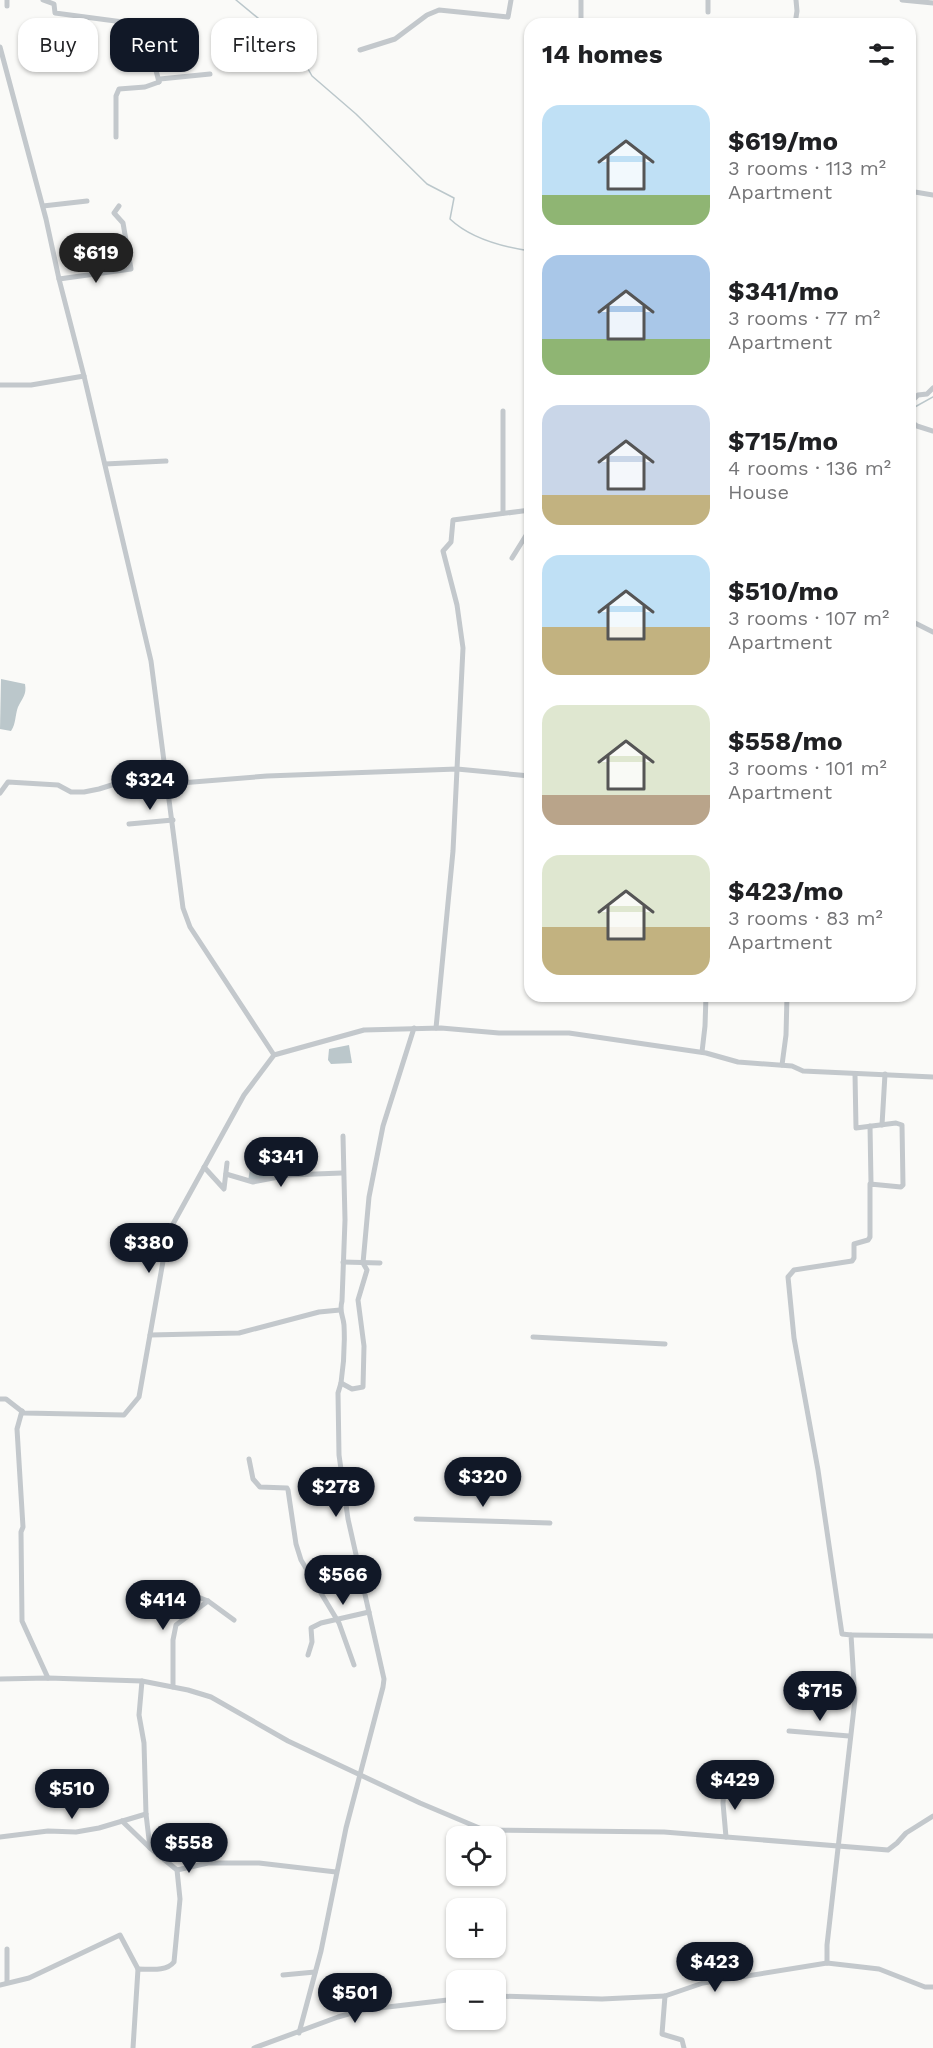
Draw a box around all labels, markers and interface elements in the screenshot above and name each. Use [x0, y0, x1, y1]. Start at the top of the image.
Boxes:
chip: Buy [18, 18, 98, 72]
chip: Rent [110, 18, 199, 72]
chip: Filters [211, 18, 317, 72]
icon: filters [865, 38, 898, 71]
text: 14 homes [542, 39, 663, 69]
text: $619/mo [728, 126, 838, 156]
icon: home [590, 129, 662, 201]
text: 3 rooms · 113 m² [728, 156, 886, 180]
text: Apartment [728, 180, 832, 204]
pin: $619 [60, 233, 132, 284]
text: $619 [73, 240, 119, 264]
text: $341/mo [728, 276, 839, 306]
icon: home [590, 279, 662, 351]
text: 3 rooms · 77 m² [728, 306, 880, 330]
text: Apartment [728, 330, 832, 354]
text: $715/mo [728, 426, 838, 456]
icon: home [590, 429, 662, 501]
text: 4 rooms · 136 m² [728, 456, 891, 480]
text: House [728, 480, 789, 504]
text: $510/mo [728, 576, 839, 606]
icon: home [590, 579, 662, 651]
text: 3 rooms · 107 m² [728, 606, 889, 630]
text: Apartment [728, 630, 832, 654]
text: $558/mo [728, 726, 843, 756]
icon: home [590, 729, 662, 801]
text: 3 rooms · 101 m² [728, 756, 887, 780]
pin: $324 [114, 760, 186, 811]
text: $324 [125, 767, 175, 791]
text: Apartment [728, 780, 832, 804]
text: $423/mo [728, 876, 843, 906]
icon: home [590, 879, 662, 951]
text: 3 rooms · 83 m² [728, 906, 883, 930]
text: Apartment [728, 930, 832, 954]
pin: $341 [245, 1137, 317, 1188]
text: $341 [258, 1144, 304, 1168]
pin: $380 [113, 1223, 185, 1274]
text: $380 [124, 1230, 174, 1254]
pin: $320 [447, 1457, 519, 1508]
text: $320 [458, 1464, 508, 1488]
pin: $278 [300, 1467, 372, 1518]
text: $278 [312, 1474, 360, 1498]
pin: $566 [307, 1555, 379, 1606]
text: $566 [318, 1562, 368, 1586]
pin: $414 [127, 1580, 199, 1631]
text: $414 [140, 1587, 186, 1611]
pin: $715 [784, 1671, 856, 1722]
text: $715 [797, 1678, 843, 1702]
pin: $429 [699, 1760, 771, 1811]
text: $429 [710, 1767, 760, 1791]
pin: $510 [36, 1769, 108, 1820]
text: $510 [49, 1776, 95, 1800]
pin: $558 [153, 1823, 225, 1874]
map controls [446, 1826, 506, 2030]
button: locate [446, 1826, 506, 1886]
text: $558 [165, 1830, 213, 1854]
button: + [446, 1898, 506, 1958]
pin: $423 [679, 1942, 751, 1993]
text: $423 [690, 1949, 740, 1973]
button: − [446, 1970, 506, 2030]
pin: $501 [319, 1973, 391, 2024]
text: $501 [332, 1980, 378, 2004]

